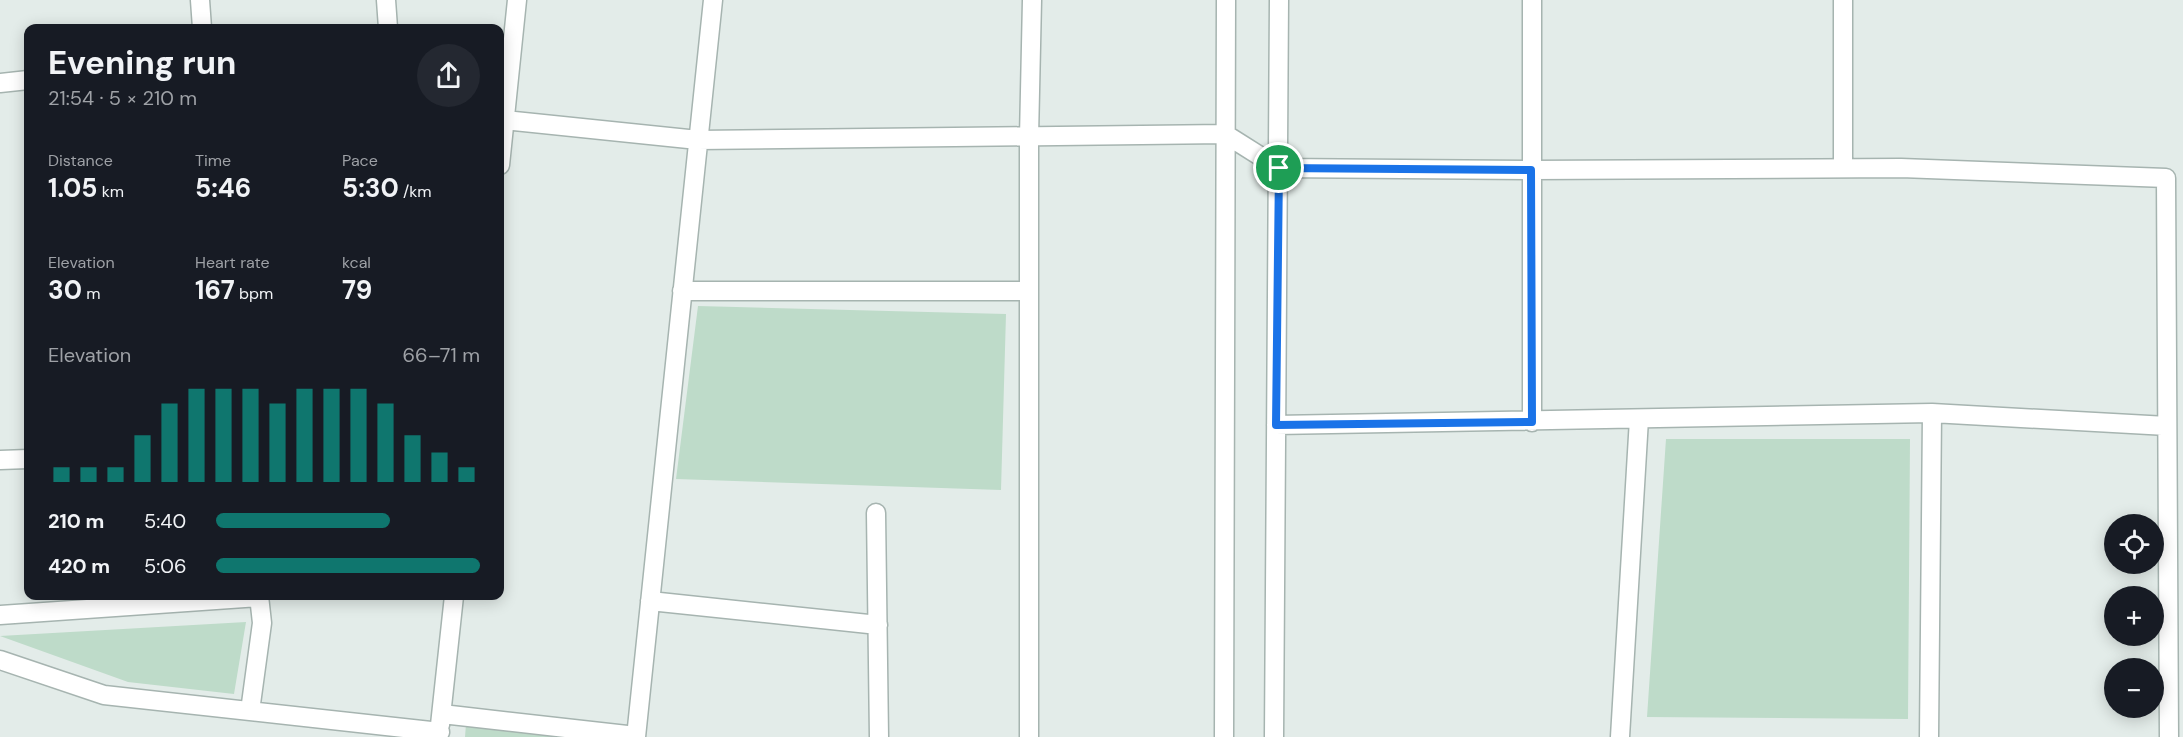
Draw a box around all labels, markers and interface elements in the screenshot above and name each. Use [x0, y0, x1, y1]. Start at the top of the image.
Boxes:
text: Evening run [48, 41, 236, 84]
button: share [417, 44, 480, 107]
text: 21:54 · 5 × 210 m [48, 85, 197, 111]
pin [1253, 142, 1304, 193]
text: Distance [48, 150, 113, 171]
text: Time [195, 150, 231, 171]
text: Pace [342, 150, 378, 171]
icon: arrive [1262, 151, 1295, 184]
text: 1.05 [48, 171, 97, 205]
text: 5:46 [195, 171, 251, 205]
text: 5:30 [342, 171, 399, 205]
text: km [97, 181, 124, 202]
text: /km [399, 181, 432, 202]
text: Elevation [48, 252, 115, 273]
text: Heart rate [195, 252, 270, 273]
text: kcal [342, 252, 371, 273]
text: 30 [48, 273, 82, 307]
text: 167 [195, 273, 235, 307]
text: 79 [342, 273, 372, 307]
text: m [82, 283, 101, 304]
text: bpm [235, 283, 273, 304]
text: Elevation [48, 342, 131, 368]
text: 66–71 m [403, 342, 480, 368]
text: 210 m [48, 508, 104, 534]
text: 5:40 [144, 508, 186, 534]
map controls [2104, 514, 2164, 718]
button: locate [2104, 514, 2164, 574]
text: 420 m [48, 553, 110, 579]
text: 5:06 [144, 553, 186, 579]
button: + [2104, 586, 2164, 646]
button: − [2104, 658, 2164, 718]

